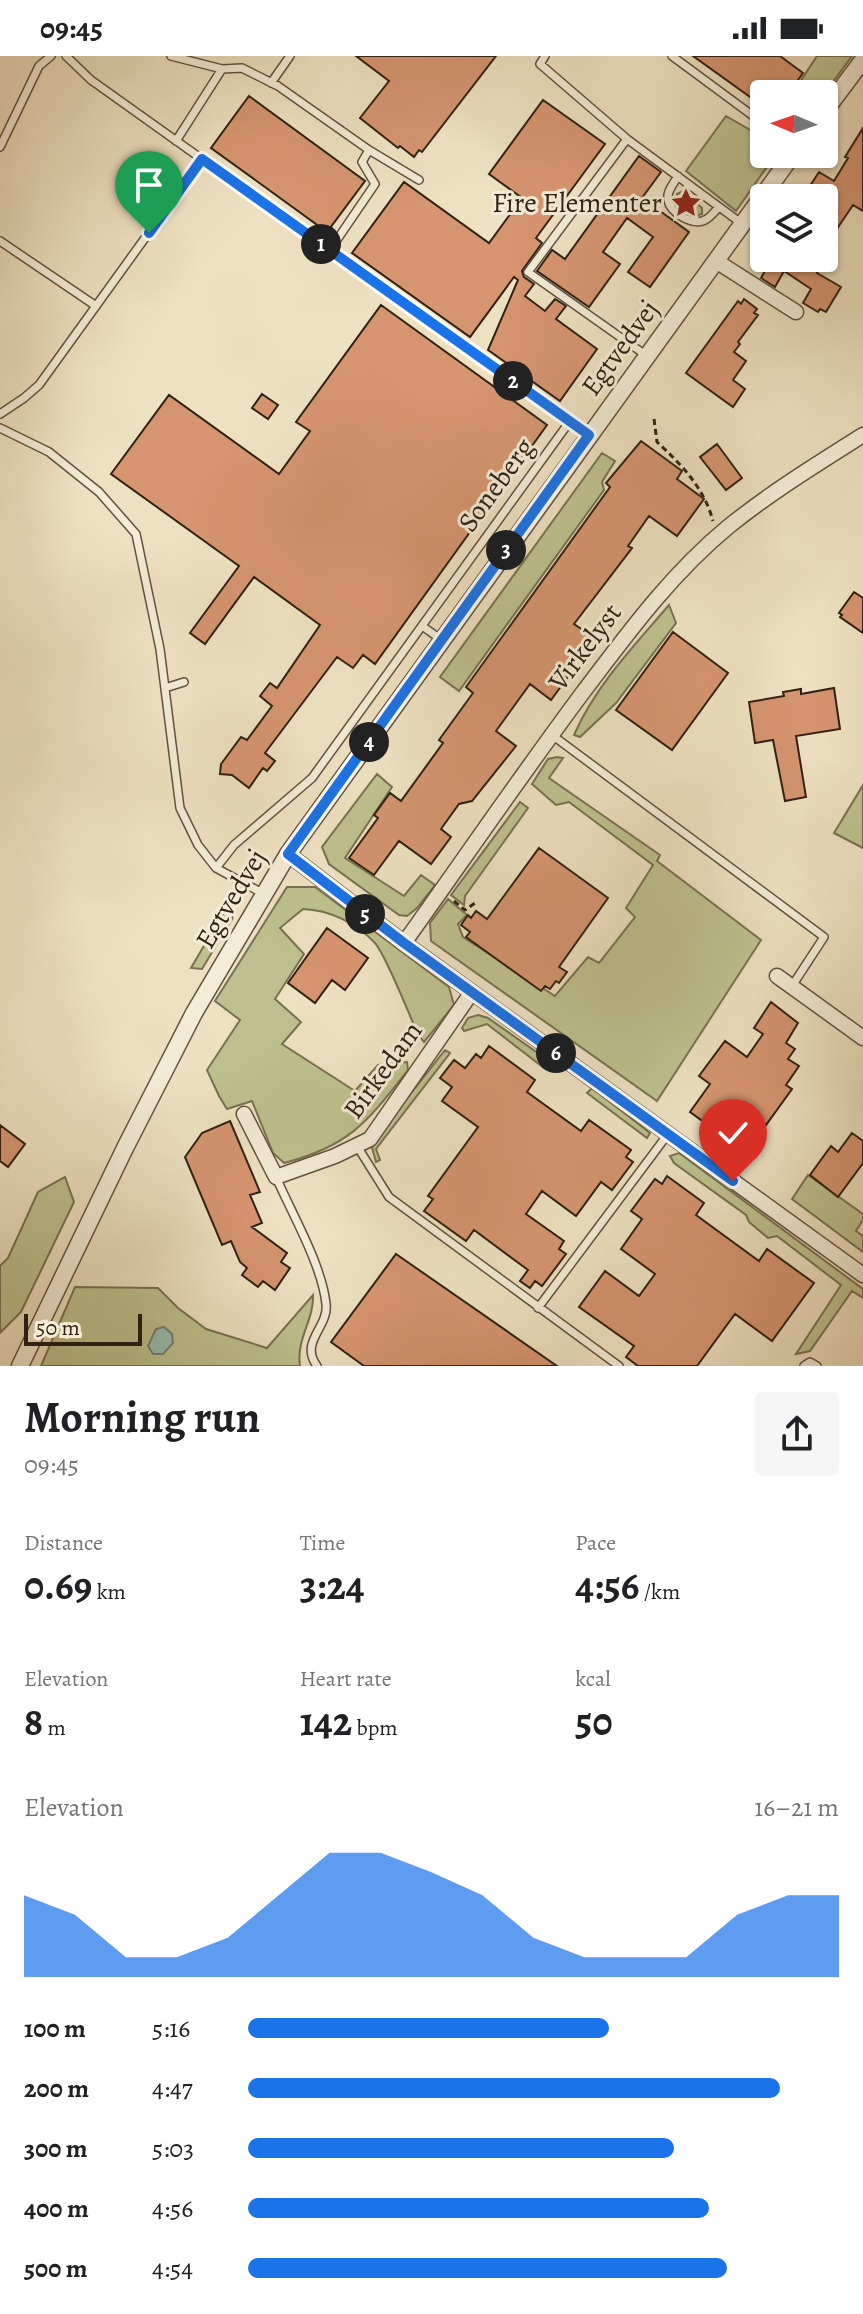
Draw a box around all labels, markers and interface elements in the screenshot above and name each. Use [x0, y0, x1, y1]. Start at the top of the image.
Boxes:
text: 09:45 [40, 8, 103, 48]
north arrow [750, 80, 838, 168]
map controls [750, 80, 838, 272]
pin [115, 151, 183, 233]
icon: arrive [127, 163, 171, 207]
place label: Fire Elementer [492, 184, 662, 222]
button: layers [750, 184, 838, 272]
place icon: Fire Elementer [669, 186, 703, 220]
pin: 1 [301, 224, 341, 264]
text: 1 [317, 229, 325, 259]
street label: Egtvedvej [572, 292, 668, 404]
pin: 2 [493, 361, 533, 401]
text: 2 [508, 366, 518, 396]
street label: Soneberg [449, 430, 543, 540]
pin: 3 [486, 530, 526, 570]
text: 3 [501, 535, 511, 565]
street label: Virkelyst [539, 596, 630, 699]
pin: 4 [349, 722, 389, 762]
text: 4 [364, 727, 374, 757]
street label: Egtvedvej [186, 842, 276, 956]
pin: 5 [345, 894, 385, 934]
text: 5 [360, 899, 370, 929]
street label: Birkedam [335, 1013, 431, 1127]
pin: 6 [536, 1033, 576, 1073]
text: 6 [551, 1038, 561, 1068]
pin [699, 1099, 767, 1181]
icon: check [711, 1111, 755, 1155]
scale bar [24, 1310, 142, 1346]
text: 50 m [36, 1313, 80, 1343]
text: Morning run [24, 1387, 260, 1447]
button: share [755, 1392, 839, 1476]
text: 09:45 [24, 1447, 79, 1482]
text: Distance [24, 1528, 103, 1558]
text: Time [300, 1528, 345, 1558]
text: Pace [575, 1528, 616, 1558]
text: 0.69 [24, 1558, 92, 1613]
text: 3:24 [300, 1558, 365, 1613]
text: 4:56 [575, 1558, 639, 1613]
text: km [92, 1577, 126, 1607]
text: /km [639, 1577, 680, 1607]
text: Elevation [24, 1664, 108, 1694]
text: Heart rate [300, 1664, 392, 1694]
text: kcal [575, 1664, 611, 1694]
text: 8 [24, 1694, 43, 1749]
text: 142 [300, 1694, 352, 1749]
text: 50 [575, 1694, 613, 1749]
text: m [43, 1713, 66, 1743]
text: bpm [352, 1713, 398, 1743]
text: Elevation [24, 1790, 124, 1825]
text: 16–21 m [754, 1790, 839, 1825]
text: 100 m [24, 2011, 86, 2046]
text: 5:16 [152, 2011, 190, 2046]
text: 200 m [24, 2071, 89, 2106]
text: 4:47 [152, 2071, 193, 2106]
text: 300 m [24, 2131, 88, 2166]
text: 5:03 [152, 2131, 194, 2166]
text: 400 m [24, 2191, 89, 2226]
text: 4:56 [152, 2191, 193, 2226]
text: 500 m [24, 2251, 88, 2286]
text: 4:54 [152, 2251, 193, 2286]

